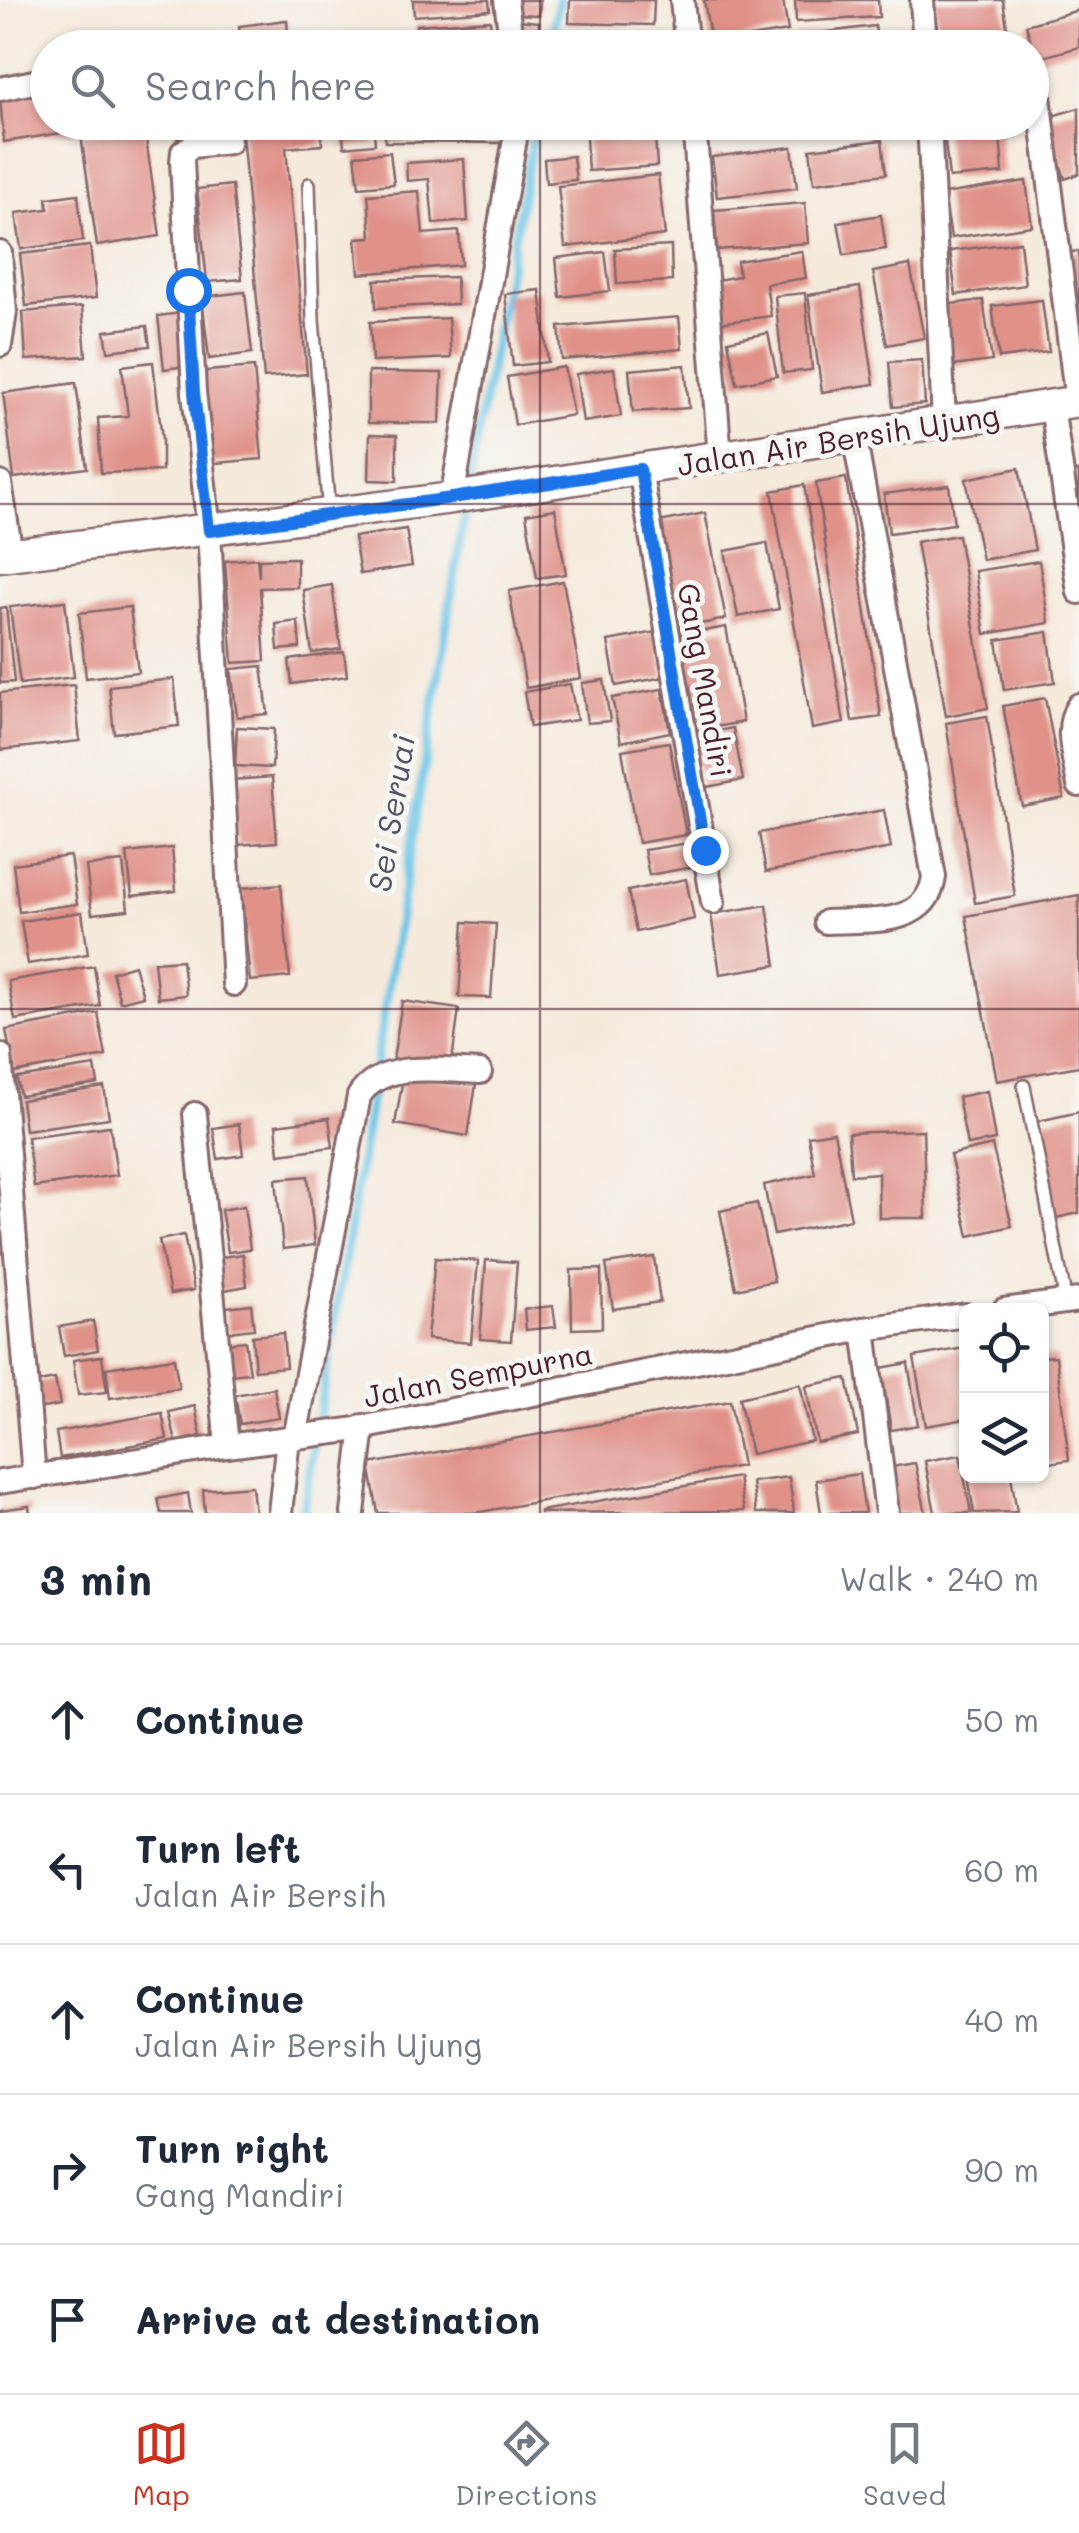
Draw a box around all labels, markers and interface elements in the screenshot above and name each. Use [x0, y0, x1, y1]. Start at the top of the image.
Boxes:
search box [30, 30, 1049, 140]
icon: search [65, 58, 120, 113]
text: Search here [145, 60, 376, 110]
route start [166, 268, 212, 314]
street label: Jalan Air Bersih Ujung [674, 394, 1002, 484]
street label: Gang Mandiri [669, 580, 743, 780]
water label: Sei Seruai [357, 731, 423, 895]
route end [683, 828, 729, 874]
map controls [959, 1303, 1049, 1483]
button: locate [959, 1303, 1049, 1393]
street label: Jalan Sempurna [360, 1332, 596, 1416]
button: layers [959, 1393, 1049, 1483]
text: 3 min [40, 1551, 152, 1606]
text: Walk · 240 m [839, 1557, 1039, 1599]
icon: ahead [40, 1692, 95, 1747]
text: Continue [135, 1694, 304, 1744]
text: 50 m [965, 1698, 1039, 1740]
text: Turn left [135, 1823, 301, 1873]
icon: left [40, 1842, 95, 1897]
text: 60 m [964, 1848, 1039, 1890]
text: Jalan Air Bersih [135, 1873, 386, 1915]
text: Continue [135, 1973, 304, 2023]
icon: ahead [40, 1992, 95, 2047]
text: 40 m [965, 1998, 1039, 2040]
text: Jalan Air Bersih Ujung [135, 2023, 482, 2065]
text: Turn right [135, 2123, 329, 2173]
icon: right [40, 2142, 95, 2197]
text: 90 m [965, 2148, 1039, 2190]
text: Gang Mandiri [135, 2173, 344, 2215]
icon: arrive [40, 2292, 95, 2347]
text: Arrive at destination [135, 2294, 540, 2344]
tab: Map [133, 2416, 190, 2512]
tab: Directions [455, 2416, 598, 2512]
tab: Saved [863, 2416, 946, 2512]

